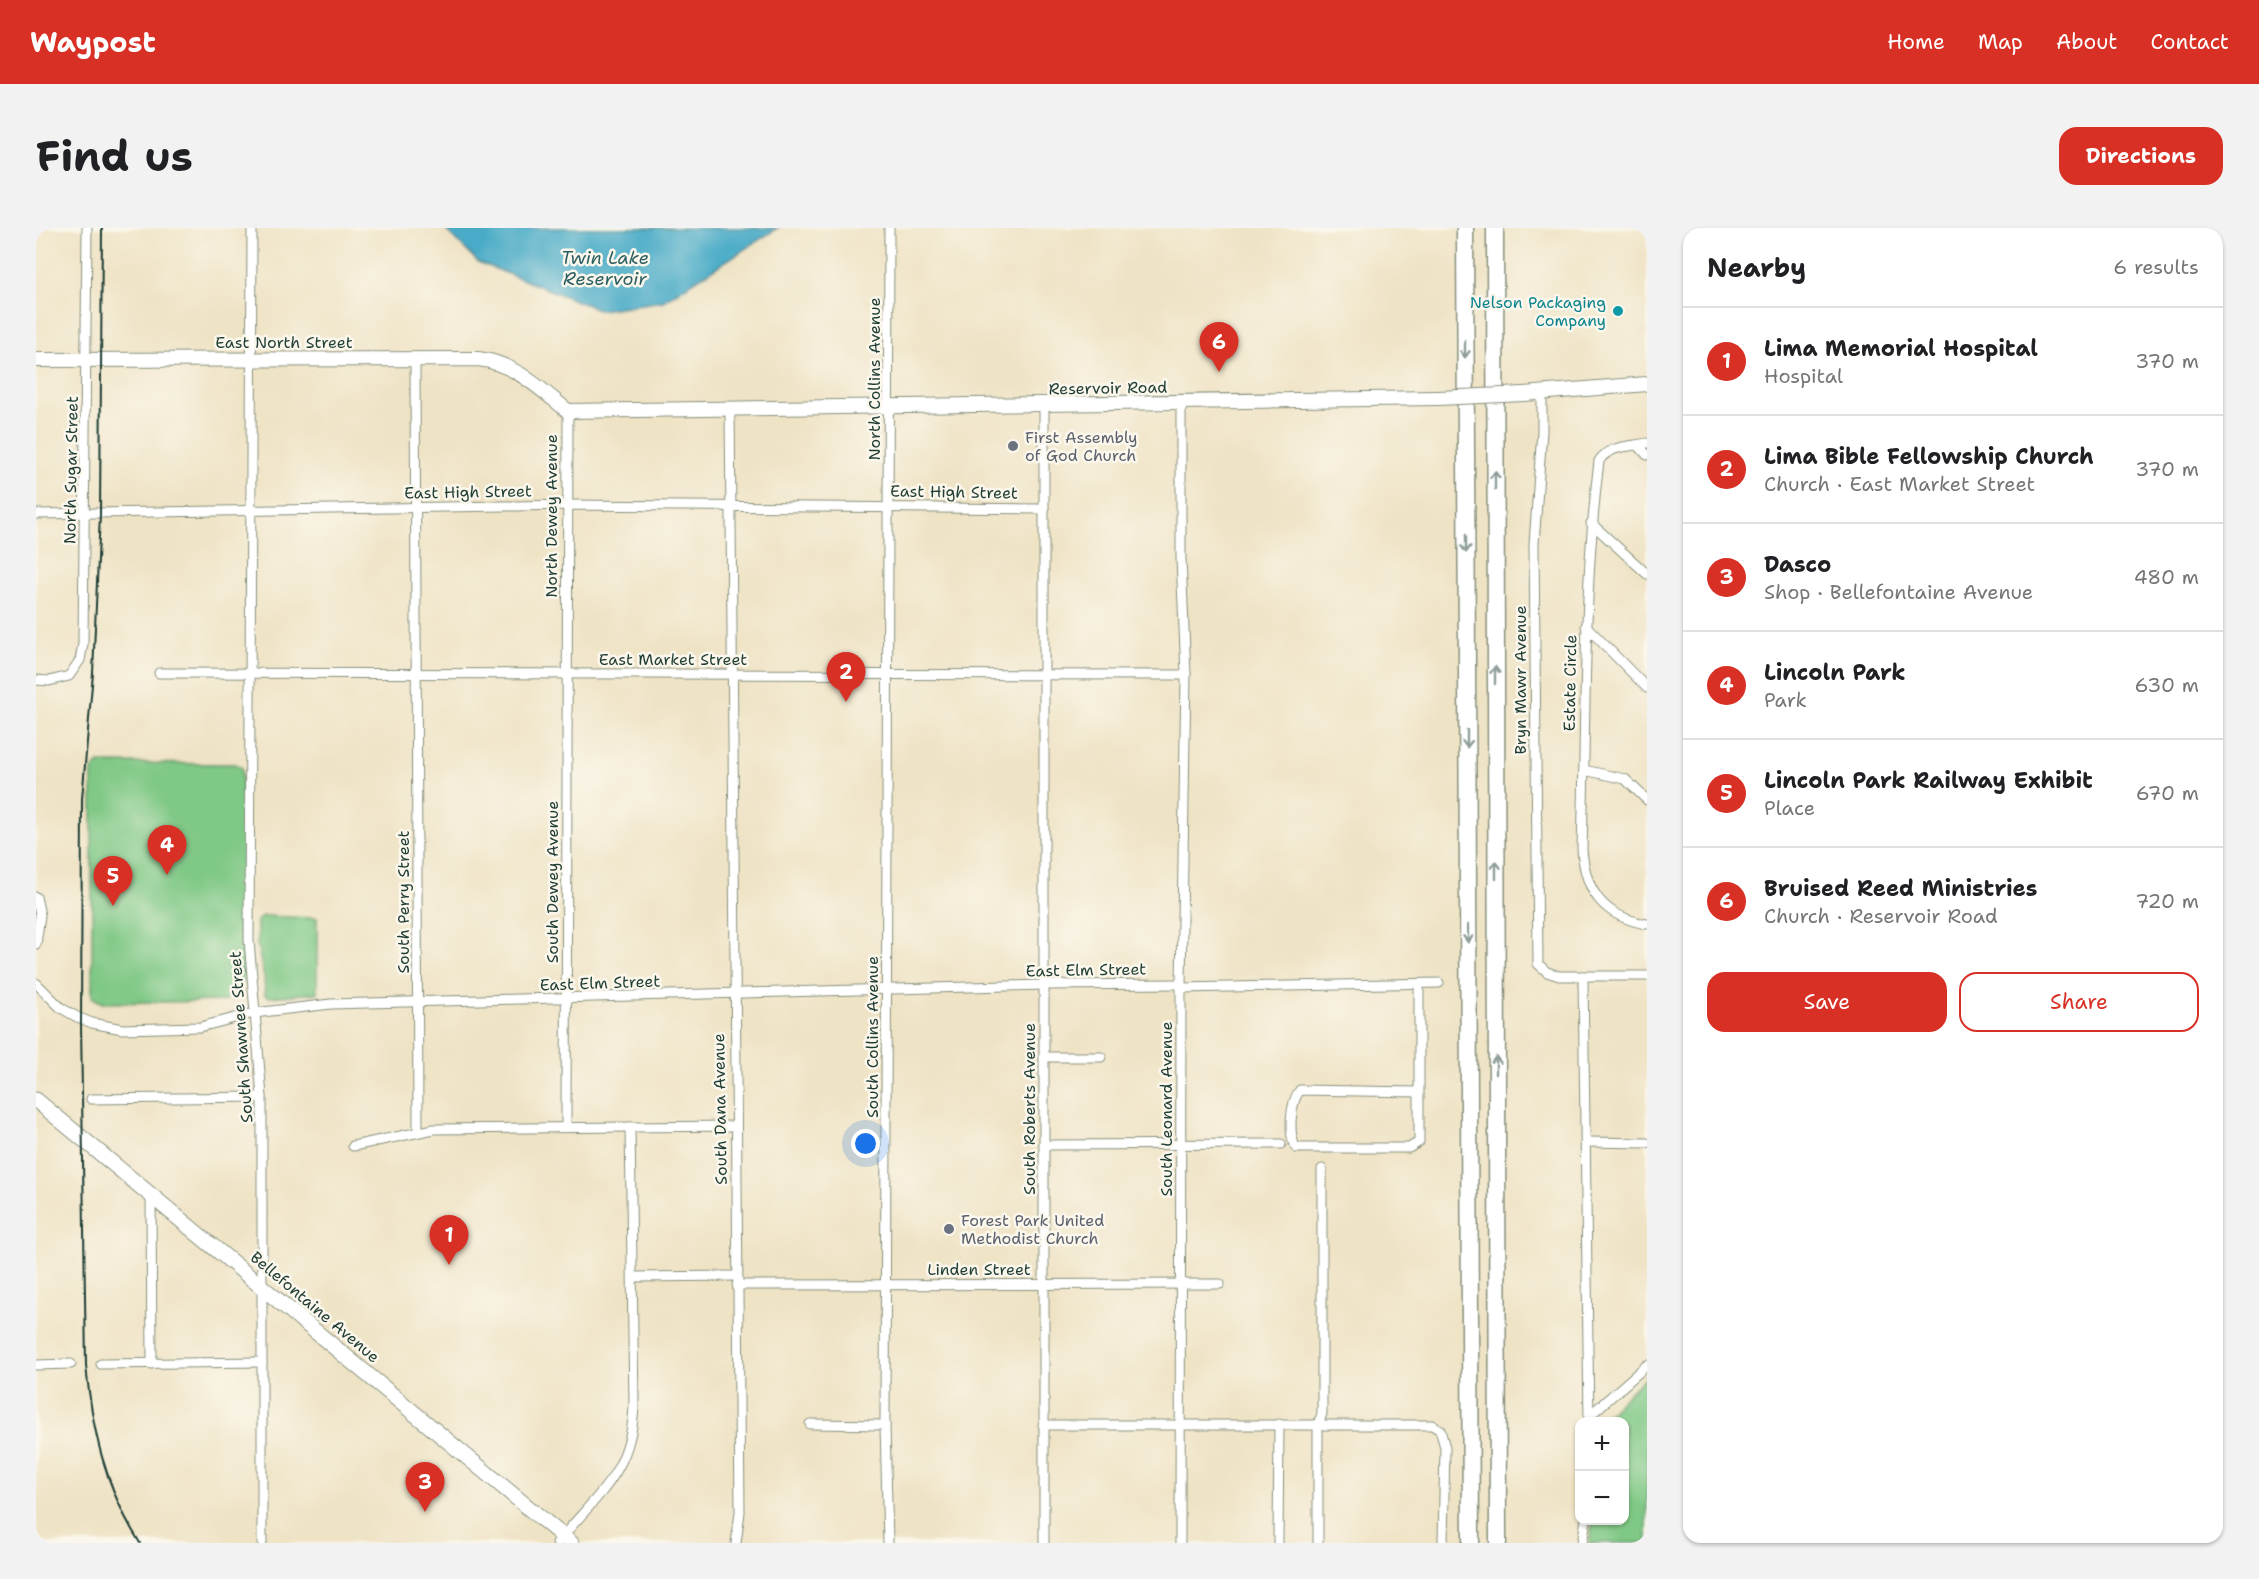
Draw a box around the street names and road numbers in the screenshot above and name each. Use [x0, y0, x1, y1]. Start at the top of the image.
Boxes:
street label: North Collins Avenue [864, 297, 885, 461]
street label: East North Street [215, 332, 353, 353]
street label: Reservoir Road [1048, 376, 1168, 400]
street label: North Sugar Street [59, 396, 83, 544]
street label: North Dewey Avenue [541, 434, 562, 598]
street label: East High Street [404, 480, 532, 504]
street label: East High Street [890, 480, 1018, 504]
street label: Bryn Mawr Avenue [1510, 606, 1531, 754]
street label: Estate Circle [1559, 634, 1581, 732]
street label: East Market Street [599, 649, 747, 670]
street label: South Dewey Avenue [542, 801, 563, 963]
street label: South Perry Street [393, 830, 414, 974]
street label: South Shawnee Street [225, 950, 257, 1124]
street label: South Collins Avenue [862, 956, 883, 1118]
street label: East Elm Street [1026, 958, 1146, 982]
street label: East Elm Street [539, 970, 661, 996]
street label: South Leonard Avenue [1156, 1021, 1177, 1197]
street label: South Roberts Avenue [1019, 1023, 1040, 1195]
street label: South Dana Avenue [708, 1033, 732, 1185]
street label: Bellefontaine Avenue [246, 1247, 384, 1367]
street label: Linden Street [927, 1259, 1031, 1280]

